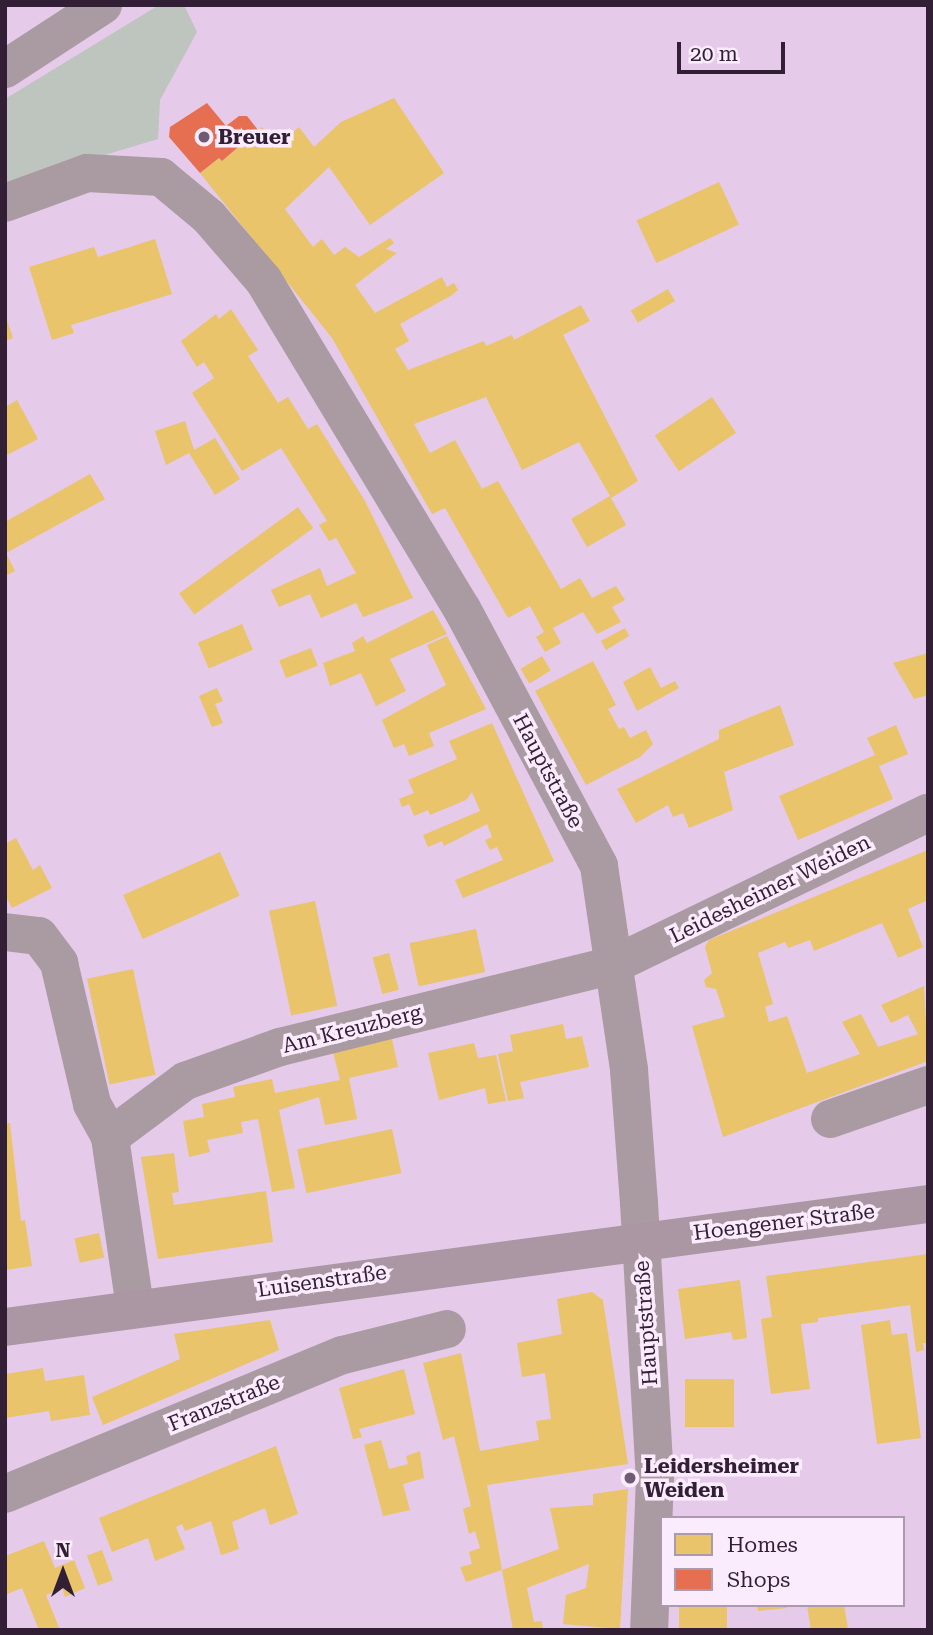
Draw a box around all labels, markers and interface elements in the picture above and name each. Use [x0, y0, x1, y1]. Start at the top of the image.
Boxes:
scale bar [681, 28, 790, 72]
text: 20 m [690, 42, 738, 66]
place label: Breuer [218, 124, 291, 150]
marker: Breuer [196, 129, 212, 145]
street label: Hauptstraße [507, 710, 589, 832]
street label: Leidesheimer Weiden [666, 829, 874, 949]
street label: Am Kreuzberg [280, 1000, 424, 1058]
street label: Hoengener Straße [692, 1198, 876, 1246]
street label: Luisenstraße [256, 1259, 388, 1303]
street label: Hauptstraße [629, 1260, 663, 1386]
street label: Franzstraße [165, 1369, 283, 1437]
place label: Leidersheimer Weiden [644, 1453, 799, 1503]
marker: Leidersheimer Weiden [622, 1470, 638, 1486]
legend [660, 1516, 905, 1607]
text: Homes [727, 1533, 798, 1557]
north arrow [28, 1537, 98, 1607]
text: N [56, 1539, 70, 1562]
text: Shops [727, 1568, 790, 1592]

